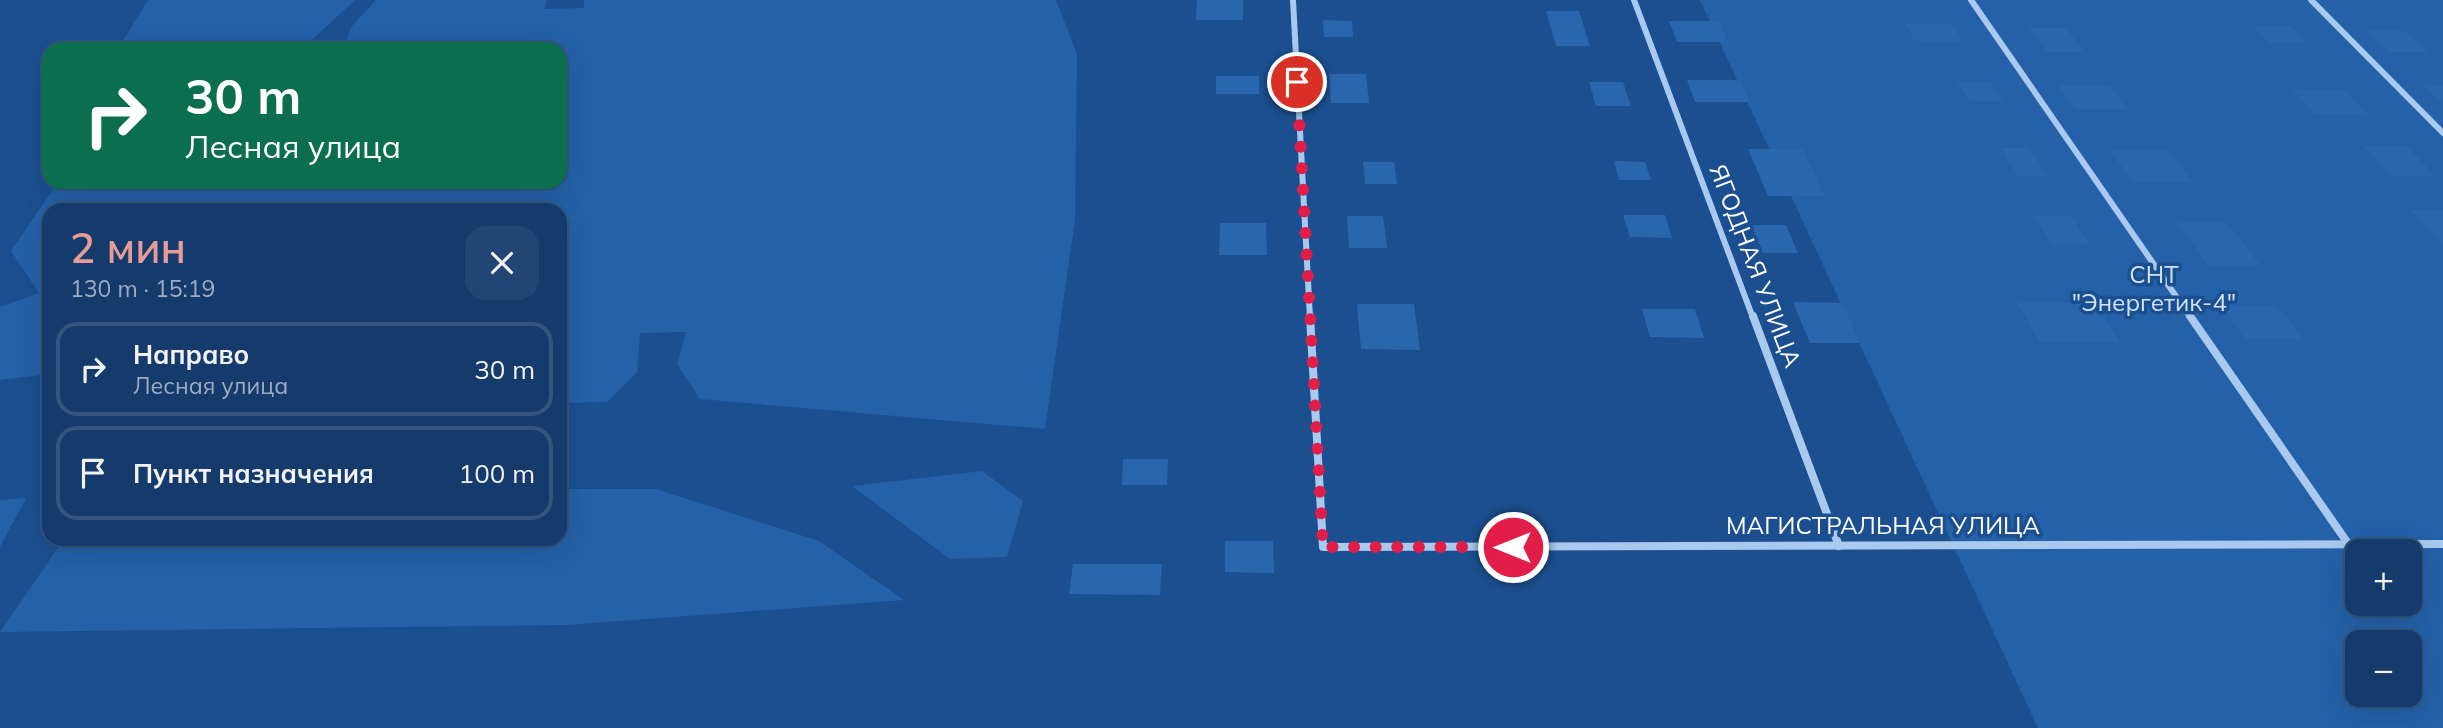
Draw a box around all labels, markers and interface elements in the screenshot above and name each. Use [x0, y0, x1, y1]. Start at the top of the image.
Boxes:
pin [1267, 52, 1327, 112]
icon: arrive [1278, 63, 1316, 101]
text: 30 m [185, 65, 301, 126]
icon: right [70, 70, 161, 161]
text: Лесная улица [185, 126, 401, 166]
street label: ЯГОДНАЯ УЛИЦА [1703, 160, 1809, 372]
text: 2 мин [70, 221, 186, 274]
button: close [465, 226, 539, 300]
park label: СНТ "Энергетик-4" [2072, 259, 2236, 317]
text: 130 m · 15:19 [70, 274, 215, 303]
text: Направо [133, 338, 249, 371]
icon: right [74, 350, 112, 388]
text: 30 m [474, 353, 535, 386]
text: Лесная улица [133, 371, 288, 400]
icon: arrive [74, 454, 112, 492]
text: Пункт назначения [133, 457, 374, 490]
text: 100 m [459, 457, 535, 490]
position arrow [1476, 510, 1550, 584]
street label: МАГИСТРАЛЬНАЯ УЛИЦА [1726, 510, 2040, 540]
map controls [2345, 539, 2422, 707]
button: + [2345, 539, 2422, 616]
button: − [2345, 630, 2422, 707]

